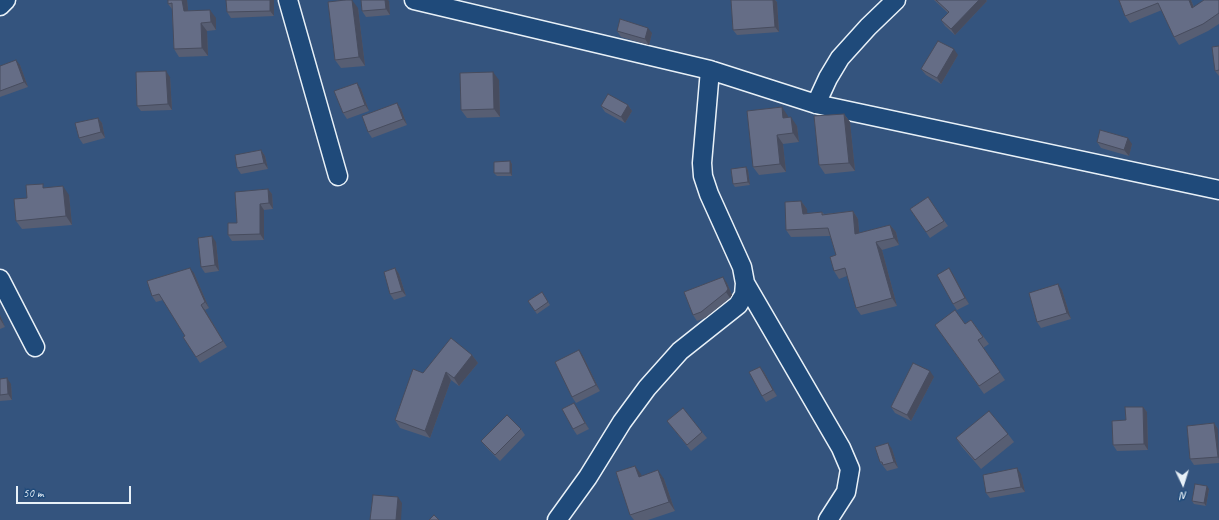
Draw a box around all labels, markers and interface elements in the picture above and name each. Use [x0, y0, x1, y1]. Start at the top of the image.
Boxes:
north arrow [1163, 464, 1203, 504]
scale bar [18, 478, 133, 504]
text: 50 m [23, 485, 43, 501]
text: N [1180, 489, 1188, 503]

